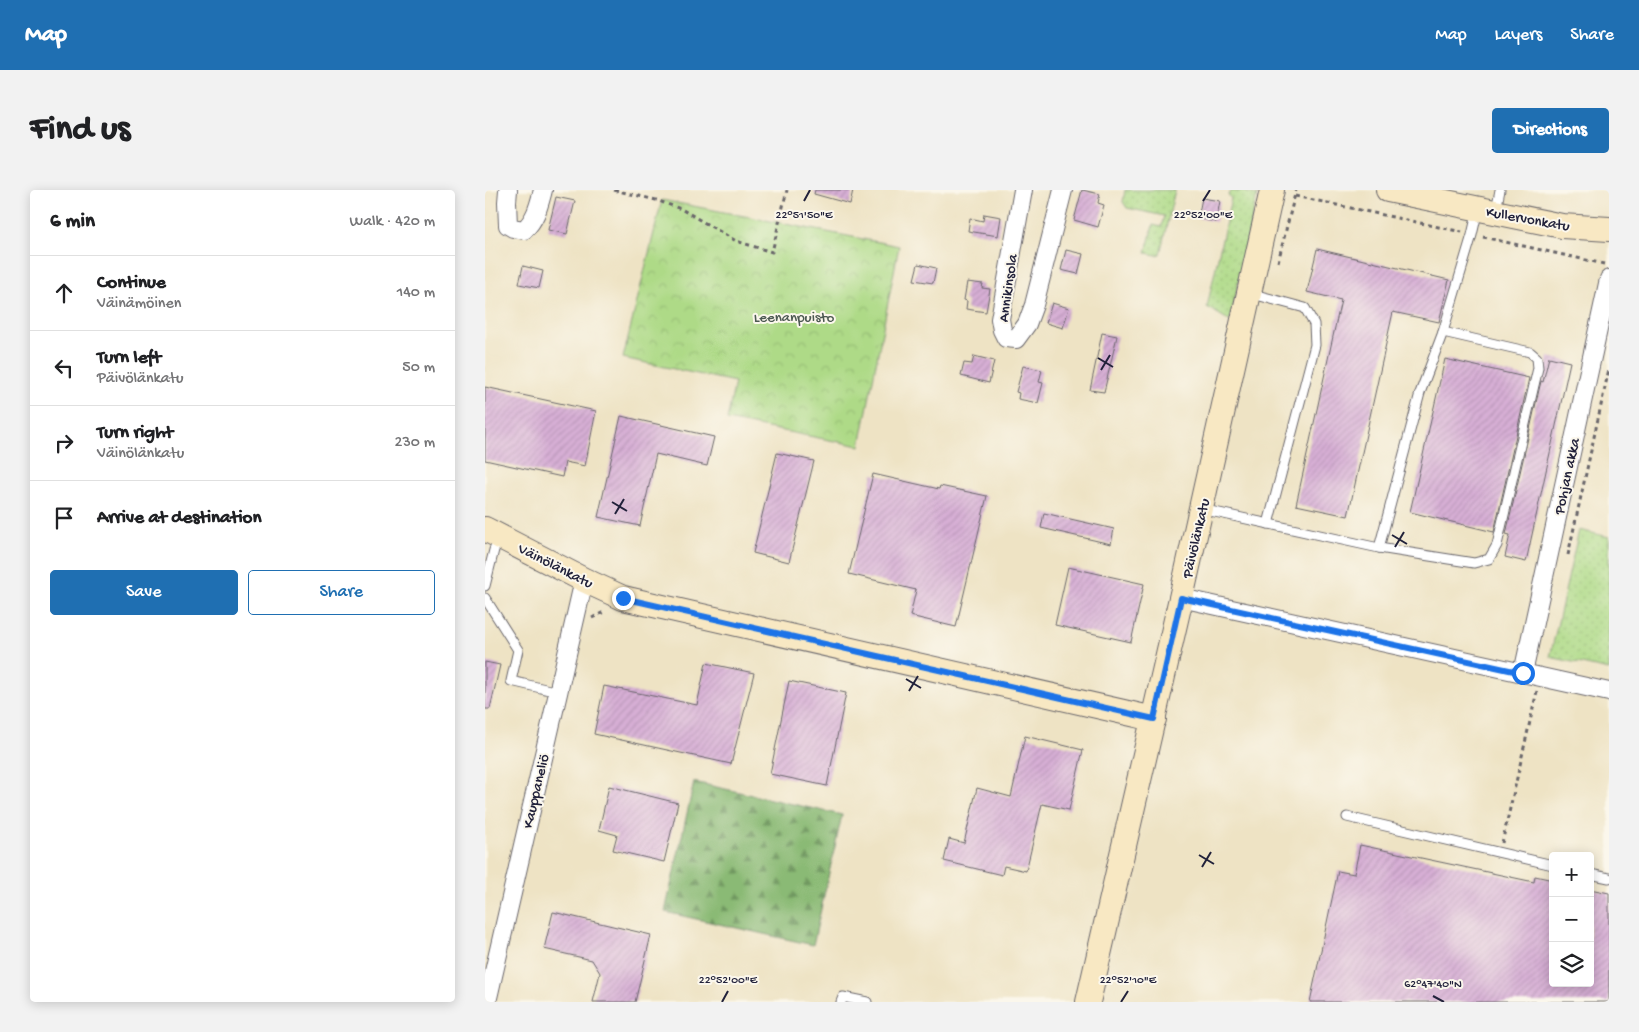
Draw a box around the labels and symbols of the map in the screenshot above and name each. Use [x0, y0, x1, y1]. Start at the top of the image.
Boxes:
street label: Kullervonkatu [1484, 204, 1571, 236]
text: 22°51'50"E [776, 209, 833, 223]
text: 22°52'00"E [1174, 209, 1233, 223]
street label: Annikinsola [995, 253, 1023, 323]
park label: Leenanpuisto [754, 309, 835, 327]
street label: Pohjan akka [1551, 436, 1585, 517]
street label: Päivölänkatu [1179, 497, 1215, 581]
street label: Väinölänkatu [514, 540, 596, 593]
route end [612, 587, 635, 610]
route start [1512, 662, 1535, 685]
street label: Kauppaneliö [520, 752, 554, 830]
text: 22°52'00"E [699, 974, 758, 988]
text: 22°52'10"E [1100, 974, 1157, 988]
text: 62°47'40"N [1404, 978, 1462, 992]

